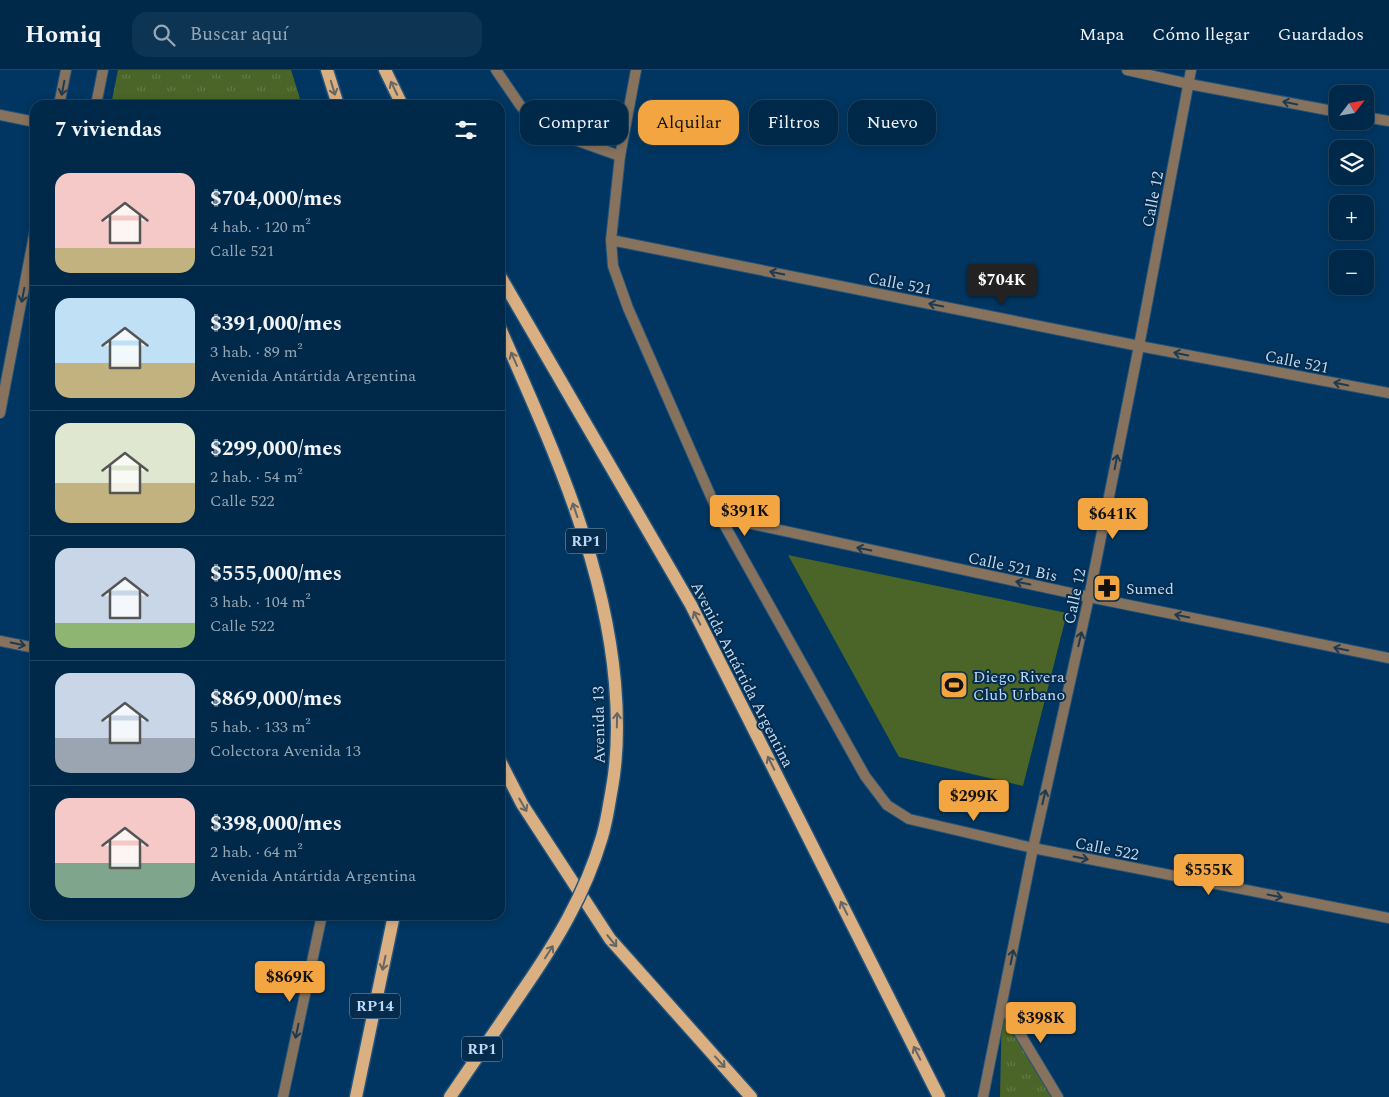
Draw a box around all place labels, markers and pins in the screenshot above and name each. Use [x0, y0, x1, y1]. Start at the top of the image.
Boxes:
pin: $704K [967, 264, 1037, 306]
pin: $391K [710, 494, 780, 537]
pin: $641K [1078, 498, 1148, 540]
pharmacy icon: Sumed [1092, 573, 1122, 603]
place label: Sumed [1126, 577, 1174, 601]
place label: Diego Rivera Club Urbano [973, 665, 1065, 707]
sports icon: Diego Rivera Club Urbano [939, 670, 969, 700]
pin: $299K [939, 780, 1009, 822]
pin: $555K [1174, 854, 1244, 896]
pin: $869K [255, 960, 325, 1003]
pin: $398K [1006, 1002, 1076, 1044]

